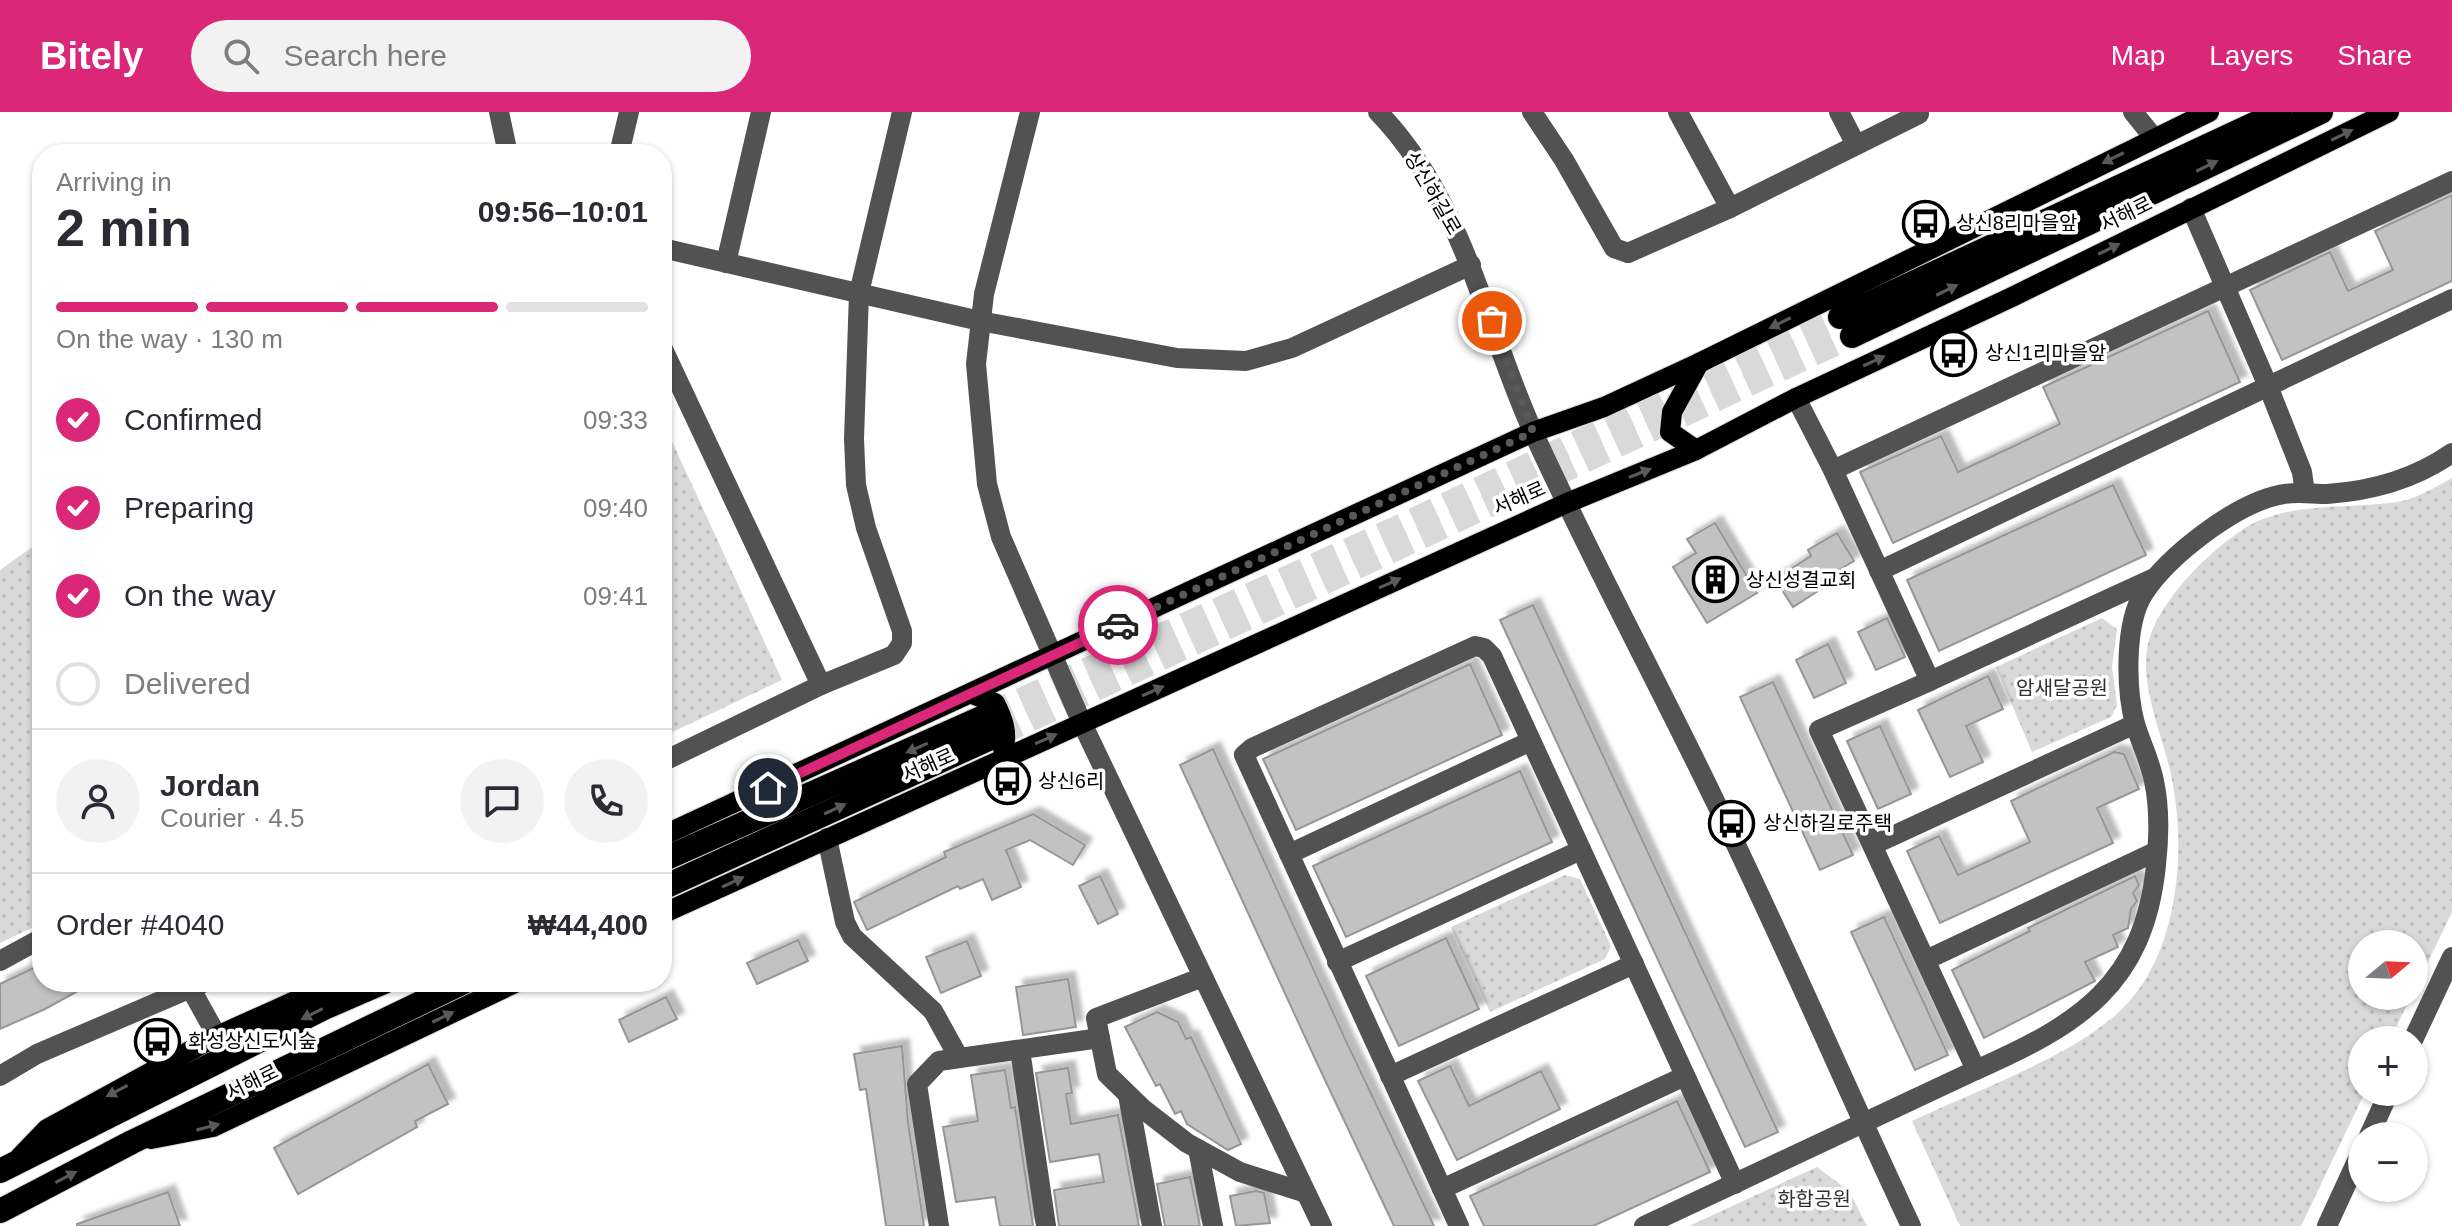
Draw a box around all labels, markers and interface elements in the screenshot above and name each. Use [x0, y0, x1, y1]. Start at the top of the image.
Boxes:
search box [191, 20, 751, 92]
icon: search [219, 34, 263, 78]
text: Bitely [40, 35, 143, 77]
text: Search here [283, 39, 447, 72]
text: Map [2111, 40, 2165, 71]
text: Layers [2209, 40, 2293, 71]
text: Share [2337, 40, 2412, 71]
one-way arrow [2331, 128, 2354, 142]
street label: 상신하길로 [1400, 148, 1466, 238]
one-way arrow [2102, 151, 2125, 165]
one-way arrow [2196, 159, 2219, 173]
text: Arriving in [56, 167, 172, 197]
street label: 서해로 [2096, 192, 2156, 236]
text: 09:56–10:01 [478, 195, 648, 228]
text: 2 min [56, 199, 192, 257]
bus stop icon: 상신8리마을앞 [1901, 199, 1949, 247]
place label: 상신8리마을앞 [1956, 212, 2078, 234]
one-way arrow [2097, 242, 2120, 256]
one-way arrow [1936, 283, 1959, 297]
pin [1458, 287, 1526, 355]
icon: bag [1470, 299, 1514, 343]
one-way arrow [1768, 316, 1791, 329]
text: On the way · 130 m [56, 324, 283, 354]
bus stop icon: 상신1리마을앞 [1930, 329, 1978, 377]
place label: 상신1리마을앞 [1985, 342, 2107, 364]
one-way arrow [1863, 354, 1886, 368]
icon: check [56, 398, 100, 442]
text: Confirmed [124, 403, 262, 436]
text: 09:33 [583, 405, 648, 435]
one-way arrow [1628, 466, 1652, 479]
street label: 서해로 [1489, 477, 1549, 519]
icon: check [56, 486, 100, 530]
text: Preparing [124, 491, 254, 524]
text: 09:40 [583, 493, 648, 523]
building icon: 상신성결교회 [1691, 556, 1739, 604]
place label: 상신성결교회 [1746, 569, 1856, 591]
icon: check [56, 574, 100, 618]
one-way arrow [1378, 577, 1402, 590]
text: On the way [124, 579, 276, 612]
text: 09:41 [583, 581, 648, 611]
courier [1078, 585, 1158, 665]
icon: car [1096, 603, 1140, 647]
text: Delivered [124, 667, 251, 700]
park label: 암새달공원 [2016, 677, 2108, 699]
one-way arrow [1141, 684, 1165, 698]
one-way arrow [1034, 732, 1058, 746]
one-way arrow [905, 741, 929, 754]
street label: 서해로 [898, 744, 958, 786]
pin [734, 754, 802, 822]
bus stop icon: 상신6리 [983, 757, 1031, 805]
button: person [56, 759, 140, 843]
button: chat [460, 759, 544, 843]
button: phone [564, 759, 648, 843]
icon: home [746, 766, 790, 810]
text: Jordan [160, 769, 260, 802]
place label: 상신6리 [1038, 770, 1104, 792]
bus stop icon: 상신하길로주택 [1708, 799, 1756, 847]
one-way arrow [823, 802, 846, 816]
text: Courier · 4.5 [160, 803, 305, 833]
place label: 상신하길로주택 [1763, 812, 1892, 834]
one-way arrow [721, 875, 744, 889]
text: Order #4040 [56, 908, 224, 941]
text: ₩44,400 [528, 908, 648, 941]
north arrow [2348, 930, 2428, 1010]
map controls [2348, 930, 2428, 1202]
one-way arrow [301, 1007, 324, 1020]
one-way arrow [432, 1010, 455, 1024]
bus stop icon: 화성상신도시숲 [133, 1017, 181, 1065]
button: + [2348, 1026, 2428, 1106]
place label: 화성상신도시숲 [188, 1030, 317, 1052]
street label: 서해로 [222, 1060, 282, 1104]
one-way arrow [105, 1084, 128, 1098]
one-way arrow [196, 1120, 220, 1133]
button: − [2348, 1122, 2428, 1202]
one-way arrow [55, 1170, 77, 1184]
park label: 화합공원 [1777, 1188, 1851, 1210]

